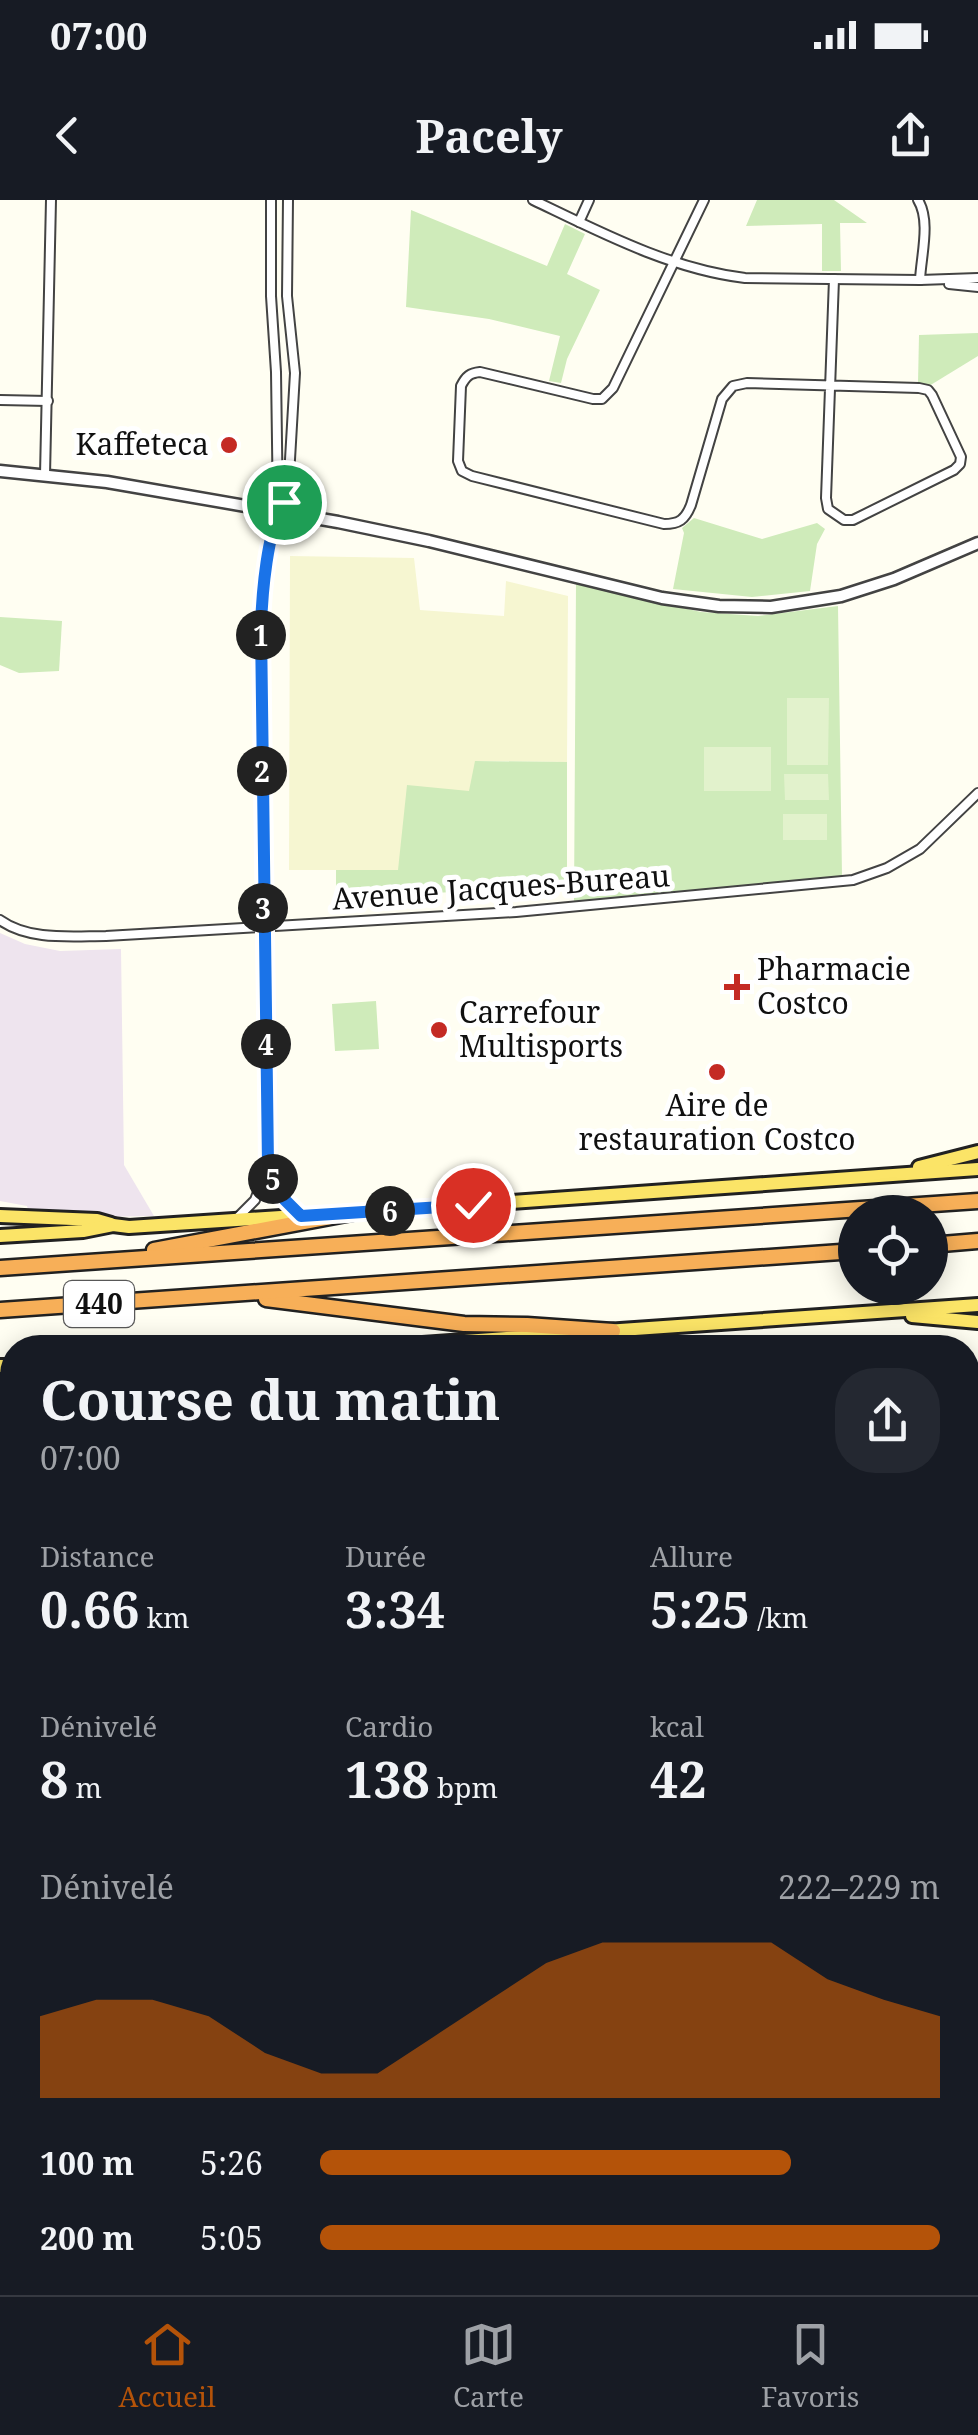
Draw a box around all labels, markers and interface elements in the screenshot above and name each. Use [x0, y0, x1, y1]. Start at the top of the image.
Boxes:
text: 07:00 [50, 9, 147, 61]
text: Pacely [415, 105, 563, 166]
icon: back [40, 108, 95, 163]
icon: share [883, 108, 938, 163]
place label: Kaffeteca [76, 423, 209, 464]
marker: Kaffeteca [218, 434, 240, 456]
pin [242, 460, 327, 545]
icon: arrive [257, 475, 312, 530]
pin: 1 [236, 610, 286, 660]
text: 1 [253, 616, 269, 654]
pin: 2 [237, 746, 287, 796]
text: 2 [254, 752, 270, 790]
street label: Avenue Jacques-Bureau [331, 854, 671, 919]
pin: 3 [238, 883, 288, 933]
text: 3 [255, 889, 271, 927]
place label: Pharmacie Costco [757, 948, 911, 1023]
marker: Pharmacie Costco [726, 976, 748, 998]
place label: Carrefour Multisports [459, 991, 623, 1066]
pin: 4 [241, 1019, 291, 1069]
marker: Carrefour Multisports [428, 1019, 450, 1041]
text: 4 [258, 1025, 274, 1063]
marker: Aire de restauration Costco [706, 1061, 728, 1083]
place label: Aire de restauration Costco [578, 1084, 856, 1159]
pin: 5 [248, 1154, 298, 1204]
text: 5 [265, 1160, 281, 1198]
pin [431, 1163, 516, 1248]
icon: check [446, 1178, 501, 1233]
pin: 6 [365, 1186, 415, 1236]
text: 6 [382, 1192, 398, 1230]
map controls [838, 1195, 948, 1305]
button: locate [838, 1195, 948, 1305]
road number: 440 [64, 1281, 134, 1327]
text: Course du matin [40, 1361, 500, 1436]
button: share [835, 1368, 940, 1473]
text: 07:00 [40, 1436, 121, 1479]
text: Distance [40, 1537, 154, 1575]
text: Durée [345, 1537, 426, 1575]
text: Allure [650, 1537, 733, 1575]
text: 0.66 [40, 1575, 139, 1643]
text: 3:34 [345, 1575, 445, 1643]
text: 5:25 [650, 1575, 750, 1643]
text: km [139, 1598, 190, 1636]
text: /km [750, 1598, 808, 1636]
text: Dénivelé [40, 1707, 157, 1745]
text: Cardio [345, 1707, 433, 1745]
text: kcal [650, 1707, 704, 1745]
text: 8 [40, 1745, 68, 1813]
text: 138 [345, 1745, 430, 1813]
text: 42 [650, 1745, 707, 1813]
text: m [68, 1768, 102, 1806]
text: bpm [430, 1768, 498, 1806]
text: Dénivelé [40, 1865, 174, 1908]
text: 222–229 m [778, 1865, 940, 1908]
text: 100 m [40, 2141, 134, 2184]
text: 5:26 [200, 2141, 263, 2184]
text: 200 m [40, 2216, 134, 2259]
text: 5:05 [200, 2216, 263, 2259]
tab: Accueil [119, 2317, 216, 2415]
tab: Carte [453, 2317, 524, 2415]
tab: Favoris [761, 2317, 859, 2415]

